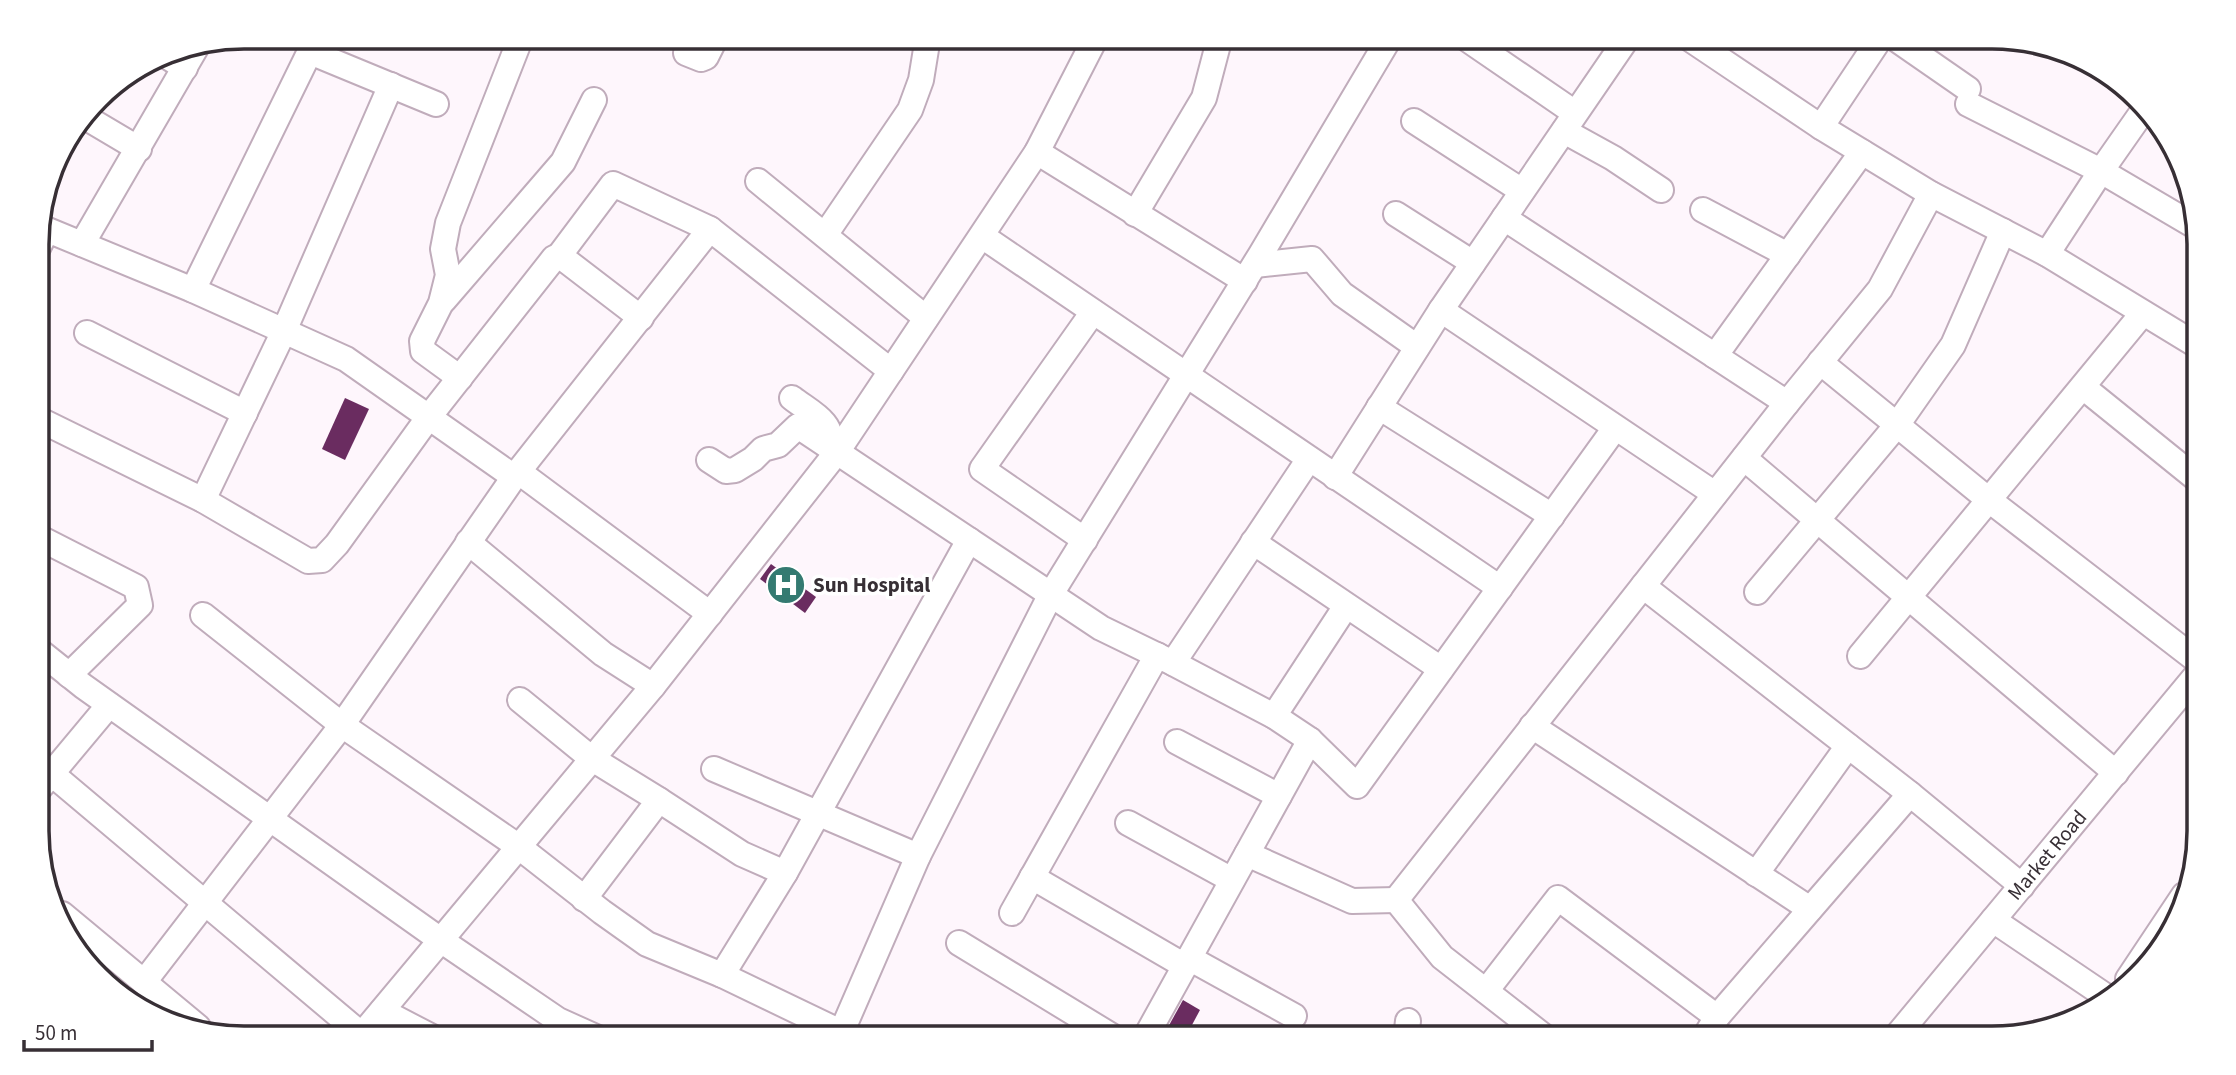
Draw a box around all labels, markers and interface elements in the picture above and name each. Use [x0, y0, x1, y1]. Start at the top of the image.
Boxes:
hospital icon: Sun Hospital [765, 564, 807, 606]
place label: Sun Hospital [813, 570, 930, 600]
street label: Market Road [2000, 803, 2094, 907]
scale bar [24, 1009, 152, 1052]
text: 50 m [35, 1018, 77, 1048]

